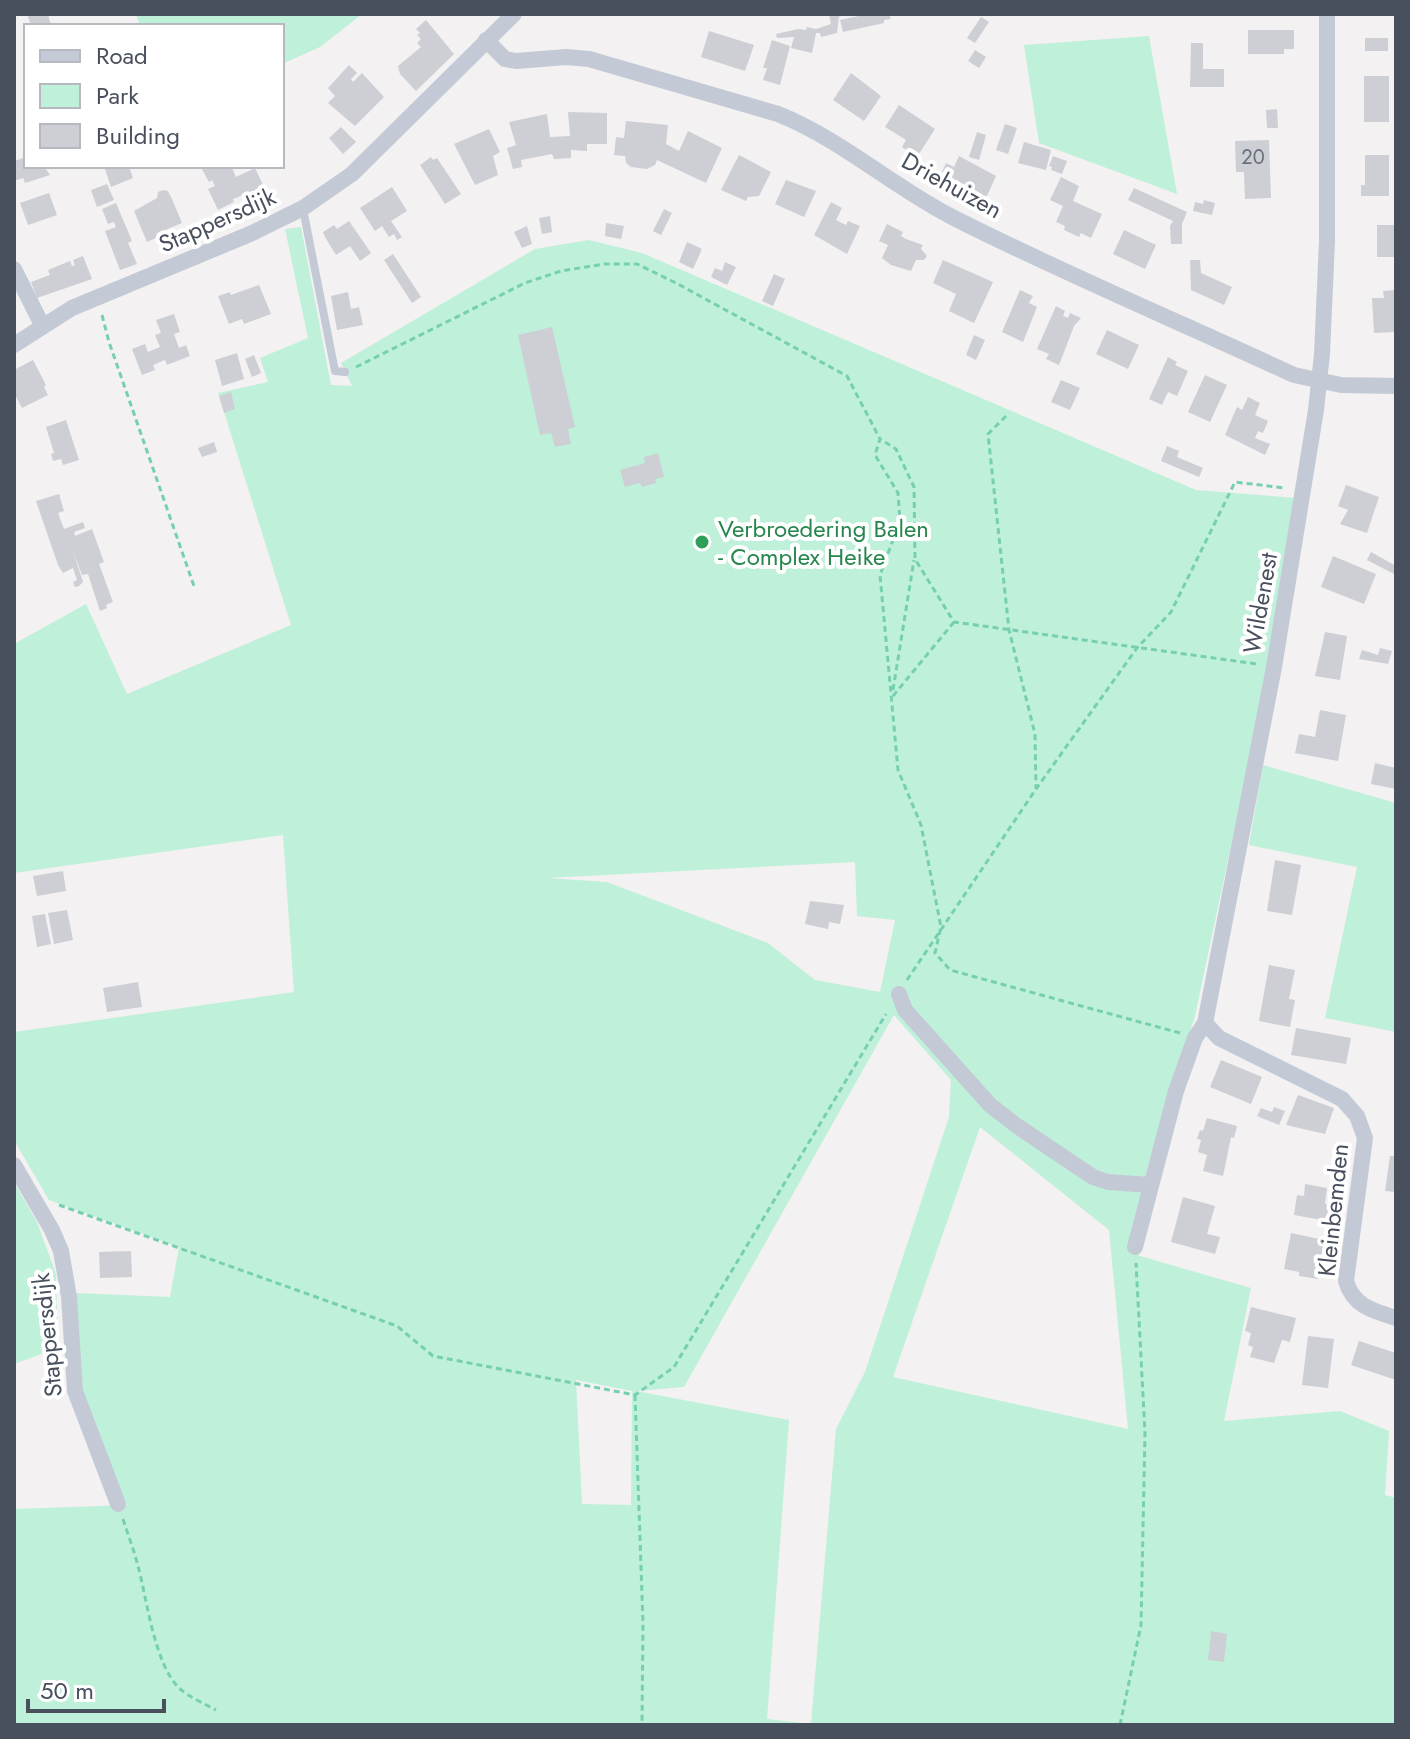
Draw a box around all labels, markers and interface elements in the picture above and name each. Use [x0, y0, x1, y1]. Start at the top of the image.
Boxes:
legend [24, 24, 284, 168]
text: Road [96, 38, 148, 73]
text: Park [96, 78, 139, 113]
text: Building [96, 118, 180, 153]
street label: Driehuizen [895, 143, 1009, 227]
house number: 20 [1241, 143, 1265, 172]
street label: Stappersdijk [153, 179, 281, 261]
place label: Verbroedering Balen - Complex Heike [718, 511, 929, 574]
marker: Verbroedering Balen - Complex Heike [693, 533, 711, 551]
street label: Wildenest [1234, 550, 1286, 656]
street label: Kleinbemden [1309, 1142, 1357, 1278]
street label: Stappersdijk [23, 1271, 71, 1399]
scale bar [28, 1663, 164, 1713]
text: 50 m [40, 1673, 94, 1708]

